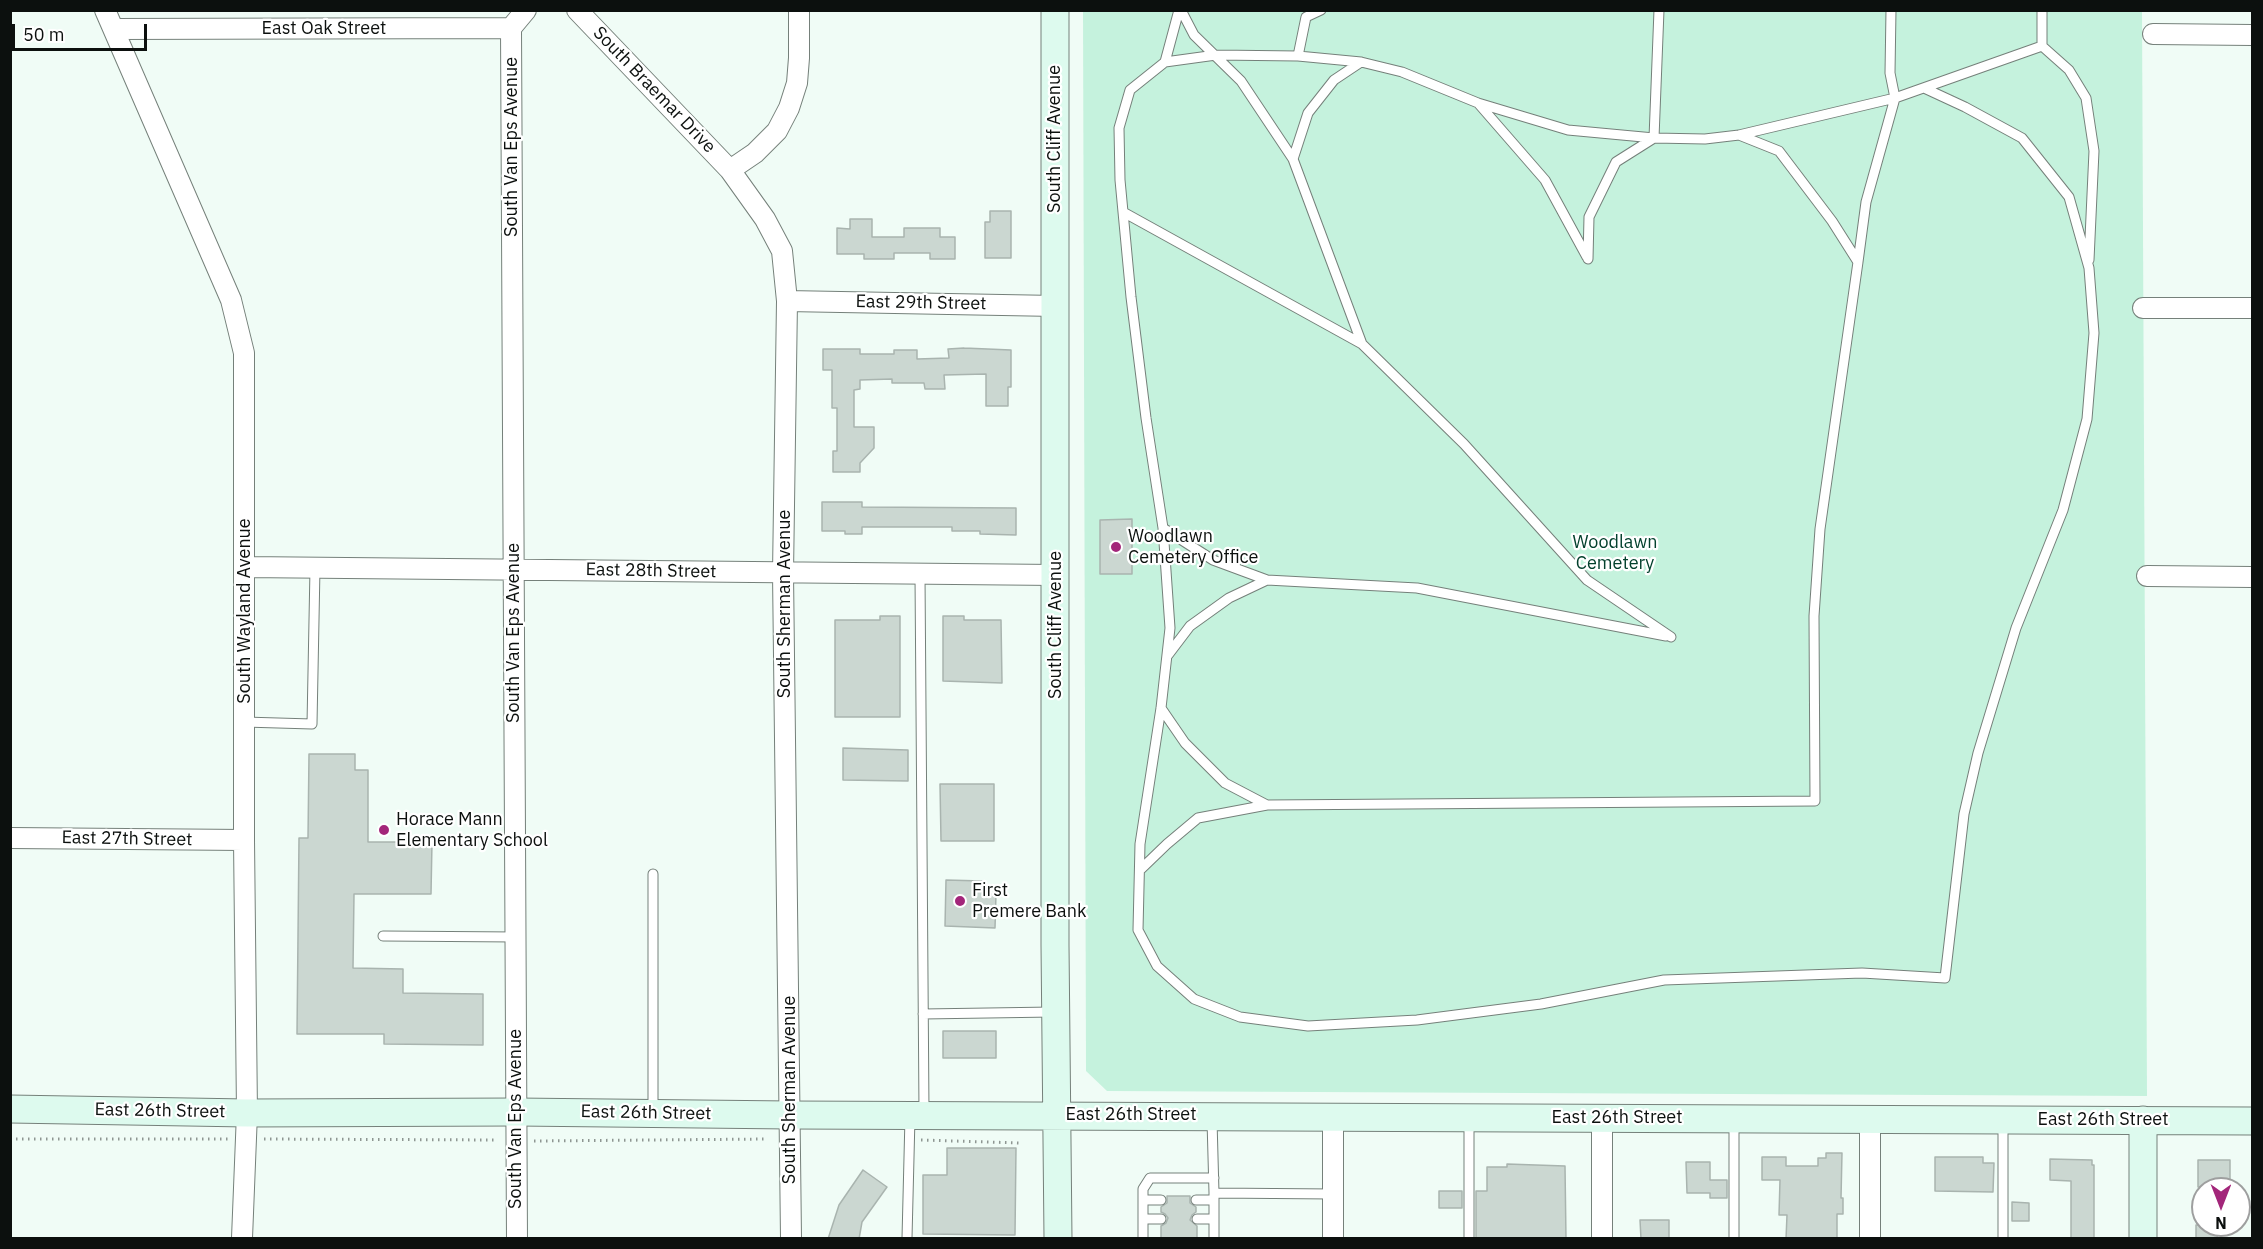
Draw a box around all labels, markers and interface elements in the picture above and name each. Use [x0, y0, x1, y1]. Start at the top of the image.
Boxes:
scale bar [15, 12, 150, 50]
street label: East Oak Street [262, 18, 386, 40]
street label: South Braemar Drive [588, 22, 720, 158]
text: 50 m [23, 23, 65, 46]
street label: South Van Eps Avenue [501, 57, 523, 237]
street label: South Cliff Avenue [1044, 65, 1066, 213]
street label: East 29th Street [855, 291, 987, 315]
street label: South Sherman Avenue [774, 510, 796, 698]
street label: South Wayland Avenue [234, 518, 256, 704]
place label: Woodlawn Cemetery Office [1128, 526, 1258, 568]
park label: Woodlawn Cemetery [1573, 532, 1657, 574]
marker: Woodlawn Cemetery Office [1109, 540, 1123, 554]
street label: South Van Eps Avenue [503, 543, 525, 723]
street label: South Cliff Avenue [1045, 551, 1067, 699]
street label: East 28th Street [585, 559, 717, 583]
place label: Horace Mann Elementary School [396, 809, 548, 852]
marker: Horace Mann Elementary School [377, 823, 391, 837]
street label: East 27th Street [61, 827, 193, 851]
place label: First Premere Bank [972, 880, 1086, 922]
marker: First Premere Bank [953, 894, 967, 908]
street label: South Sherman Avenue [779, 996, 801, 1184]
street label: South Van Eps Avenue [505, 1029, 527, 1209]
street label: East 26th Street [94, 1099, 226, 1123]
street label: East 26th Street [580, 1101, 712, 1125]
street label: East 26th Street [1065, 1104, 1197, 1126]
street label: East 26th Street [1551, 1107, 1683, 1129]
street label: East 26th Street [2037, 1109, 2169, 1131]
north arrow [2191, 1177, 2251, 1237]
text: N [2215, 1213, 2227, 1233]

